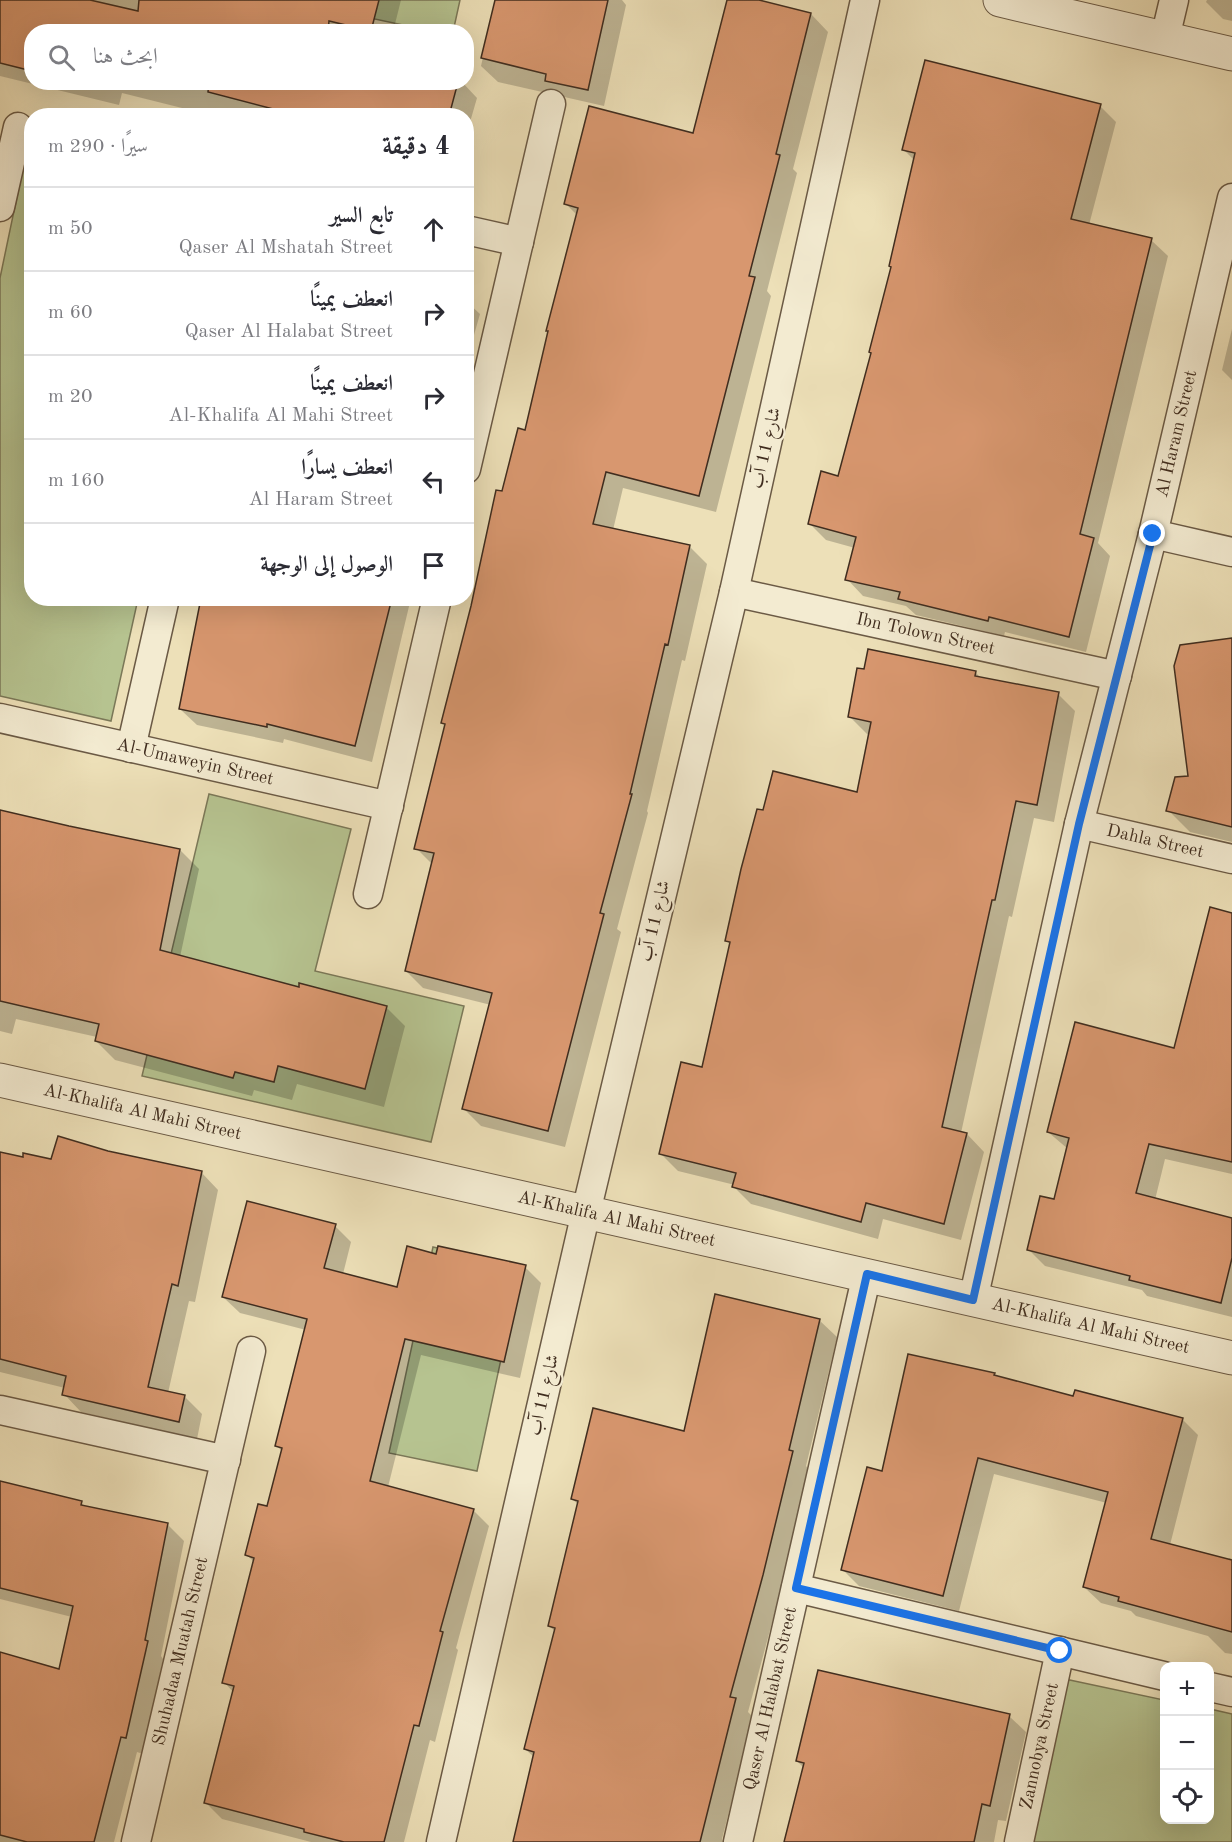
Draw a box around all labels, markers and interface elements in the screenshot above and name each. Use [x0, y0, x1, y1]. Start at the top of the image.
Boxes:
search box [24, 24, 474, 90]
icon: search [45, 41, 78, 74]
text: ابحث هنا [93, 46, 158, 68]
text: 4 دقيقة [382, 134, 450, 160]
text: سيرًا · 290 m [48, 137, 148, 157]
text: تابع السير [329, 205, 393, 227]
icon: ahead [417, 213, 450, 246]
text: 50 m [48, 219, 93, 239]
text: Qaser Al Mshatah Street [179, 238, 393, 258]
text: انعطف يمينًا [310, 289, 393, 311]
icon: right [417, 297, 450, 330]
text: 60 m [48, 303, 93, 323]
text: Qaser Al Halabat Street [185, 322, 393, 342]
street label: Al Haram Street [1153, 368, 1200, 499]
text: انعطف يمينًا [310, 373, 393, 395]
icon: right [417, 381, 450, 414]
text: 20 m [48, 387, 93, 407]
street label: شارع 11 آب [746, 405, 789, 491]
text: Al-Khalifa Al Mahi Street [168, 406, 393, 426]
text: انعطف يسارًا [301, 457, 393, 479]
icon: left [417, 465, 450, 498]
text: 160 m [48, 471, 104, 491]
text: Al Haram Street [249, 490, 393, 510]
route end [1139, 520, 1165, 546]
icon: arrive [417, 549, 450, 582]
text: الوصول إلى الوجهة [260, 554, 393, 576]
street label: Ibn Tolown Street [854, 610, 997, 658]
street label: Al-Umaweyin Street [115, 736, 275, 789]
street label: Dahla Street [1105, 822, 1205, 861]
street label: شارع 11 آب [635, 878, 678, 964]
street label: Al-Khalifa Al Mahi Street [42, 1081, 243, 1143]
street label: Al-Khalifa Al Mahi Street [516, 1188, 717, 1250]
street label: Al-Khalifa Al Mahi Street [990, 1295, 1191, 1357]
street label: شارع 11 آب [524, 1352, 567, 1438]
street label: Shuhadaa Muatah Street [150, 1555, 211, 1747]
street label: Qaser Al Halabat Street [741, 1605, 800, 1792]
route start [1046, 1637, 1072, 1663]
map controls [1160, 1662, 1214, 1824]
button: + [1160, 1662, 1214, 1716]
street label: Zannobya Street [1017, 1681, 1062, 1811]
button: − [1160, 1716, 1214, 1770]
button: locate [1160, 1770, 1214, 1824]

